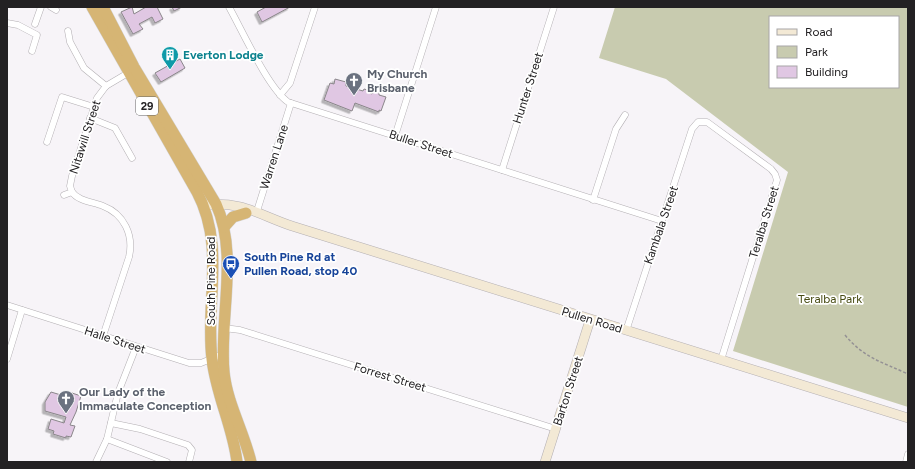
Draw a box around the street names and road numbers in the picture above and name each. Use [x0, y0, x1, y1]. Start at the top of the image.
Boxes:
street label: Hunter Street [510, 50, 546, 125]
road number: 29 [136, 97, 158, 115]
street label: Nitawill Street [66, 98, 104, 176]
street label: Warren Lane [257, 123, 291, 191]
street label: Buller Street [387, 127, 455, 161]
street label: Kambala Street [641, 184, 681, 266]
street label: Teralba Street [746, 184, 782, 260]
street label: South Pine Road [204, 237, 218, 325]
street label: Pullen Road [560, 304, 624, 336]
street label: Halle Street [83, 324, 148, 357]
street label: Barton Street [550, 354, 586, 428]
street label: Forrest Street [352, 359, 428, 395]

